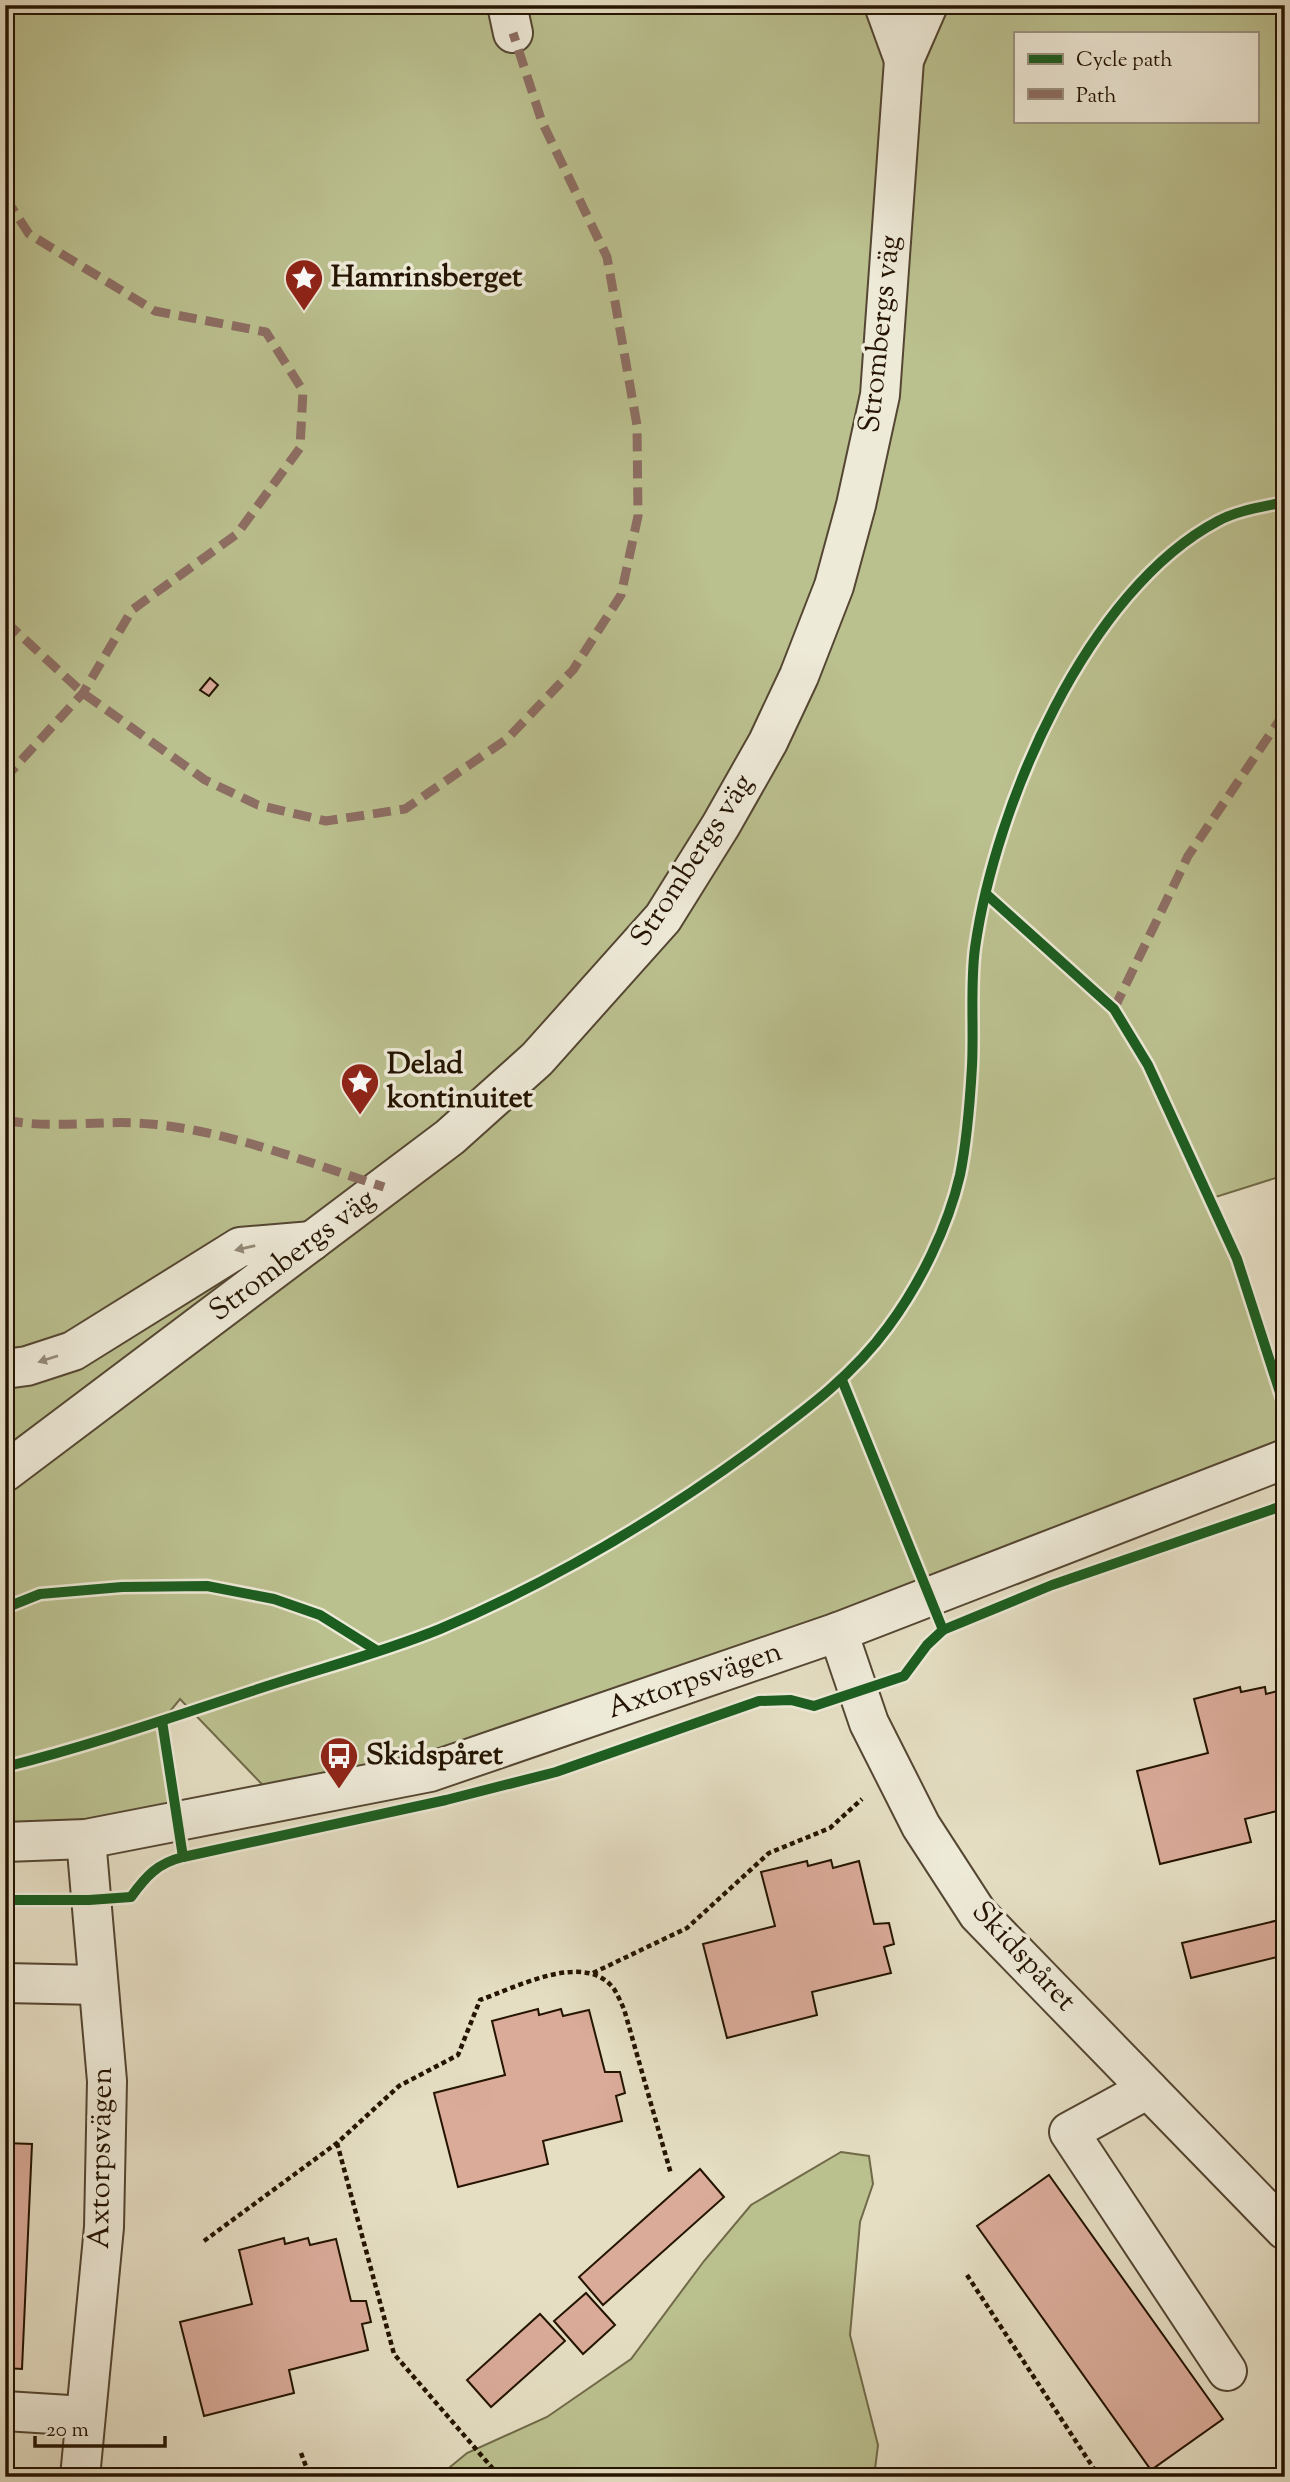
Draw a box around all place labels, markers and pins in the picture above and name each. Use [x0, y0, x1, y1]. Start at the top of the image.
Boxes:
place icon: Hamrinsberget [283, 257, 325, 312]
place label: Hamrinsberget [331, 257, 523, 300]
place label: Delad kontinuitet [386, 1044, 534, 1121]
place icon: Delad kontinuitet [339, 1061, 381, 1116]
bus stop icon: Skidspåret [318, 1735, 360, 1790]
place label: Skidspåret [366, 1735, 504, 1778]

